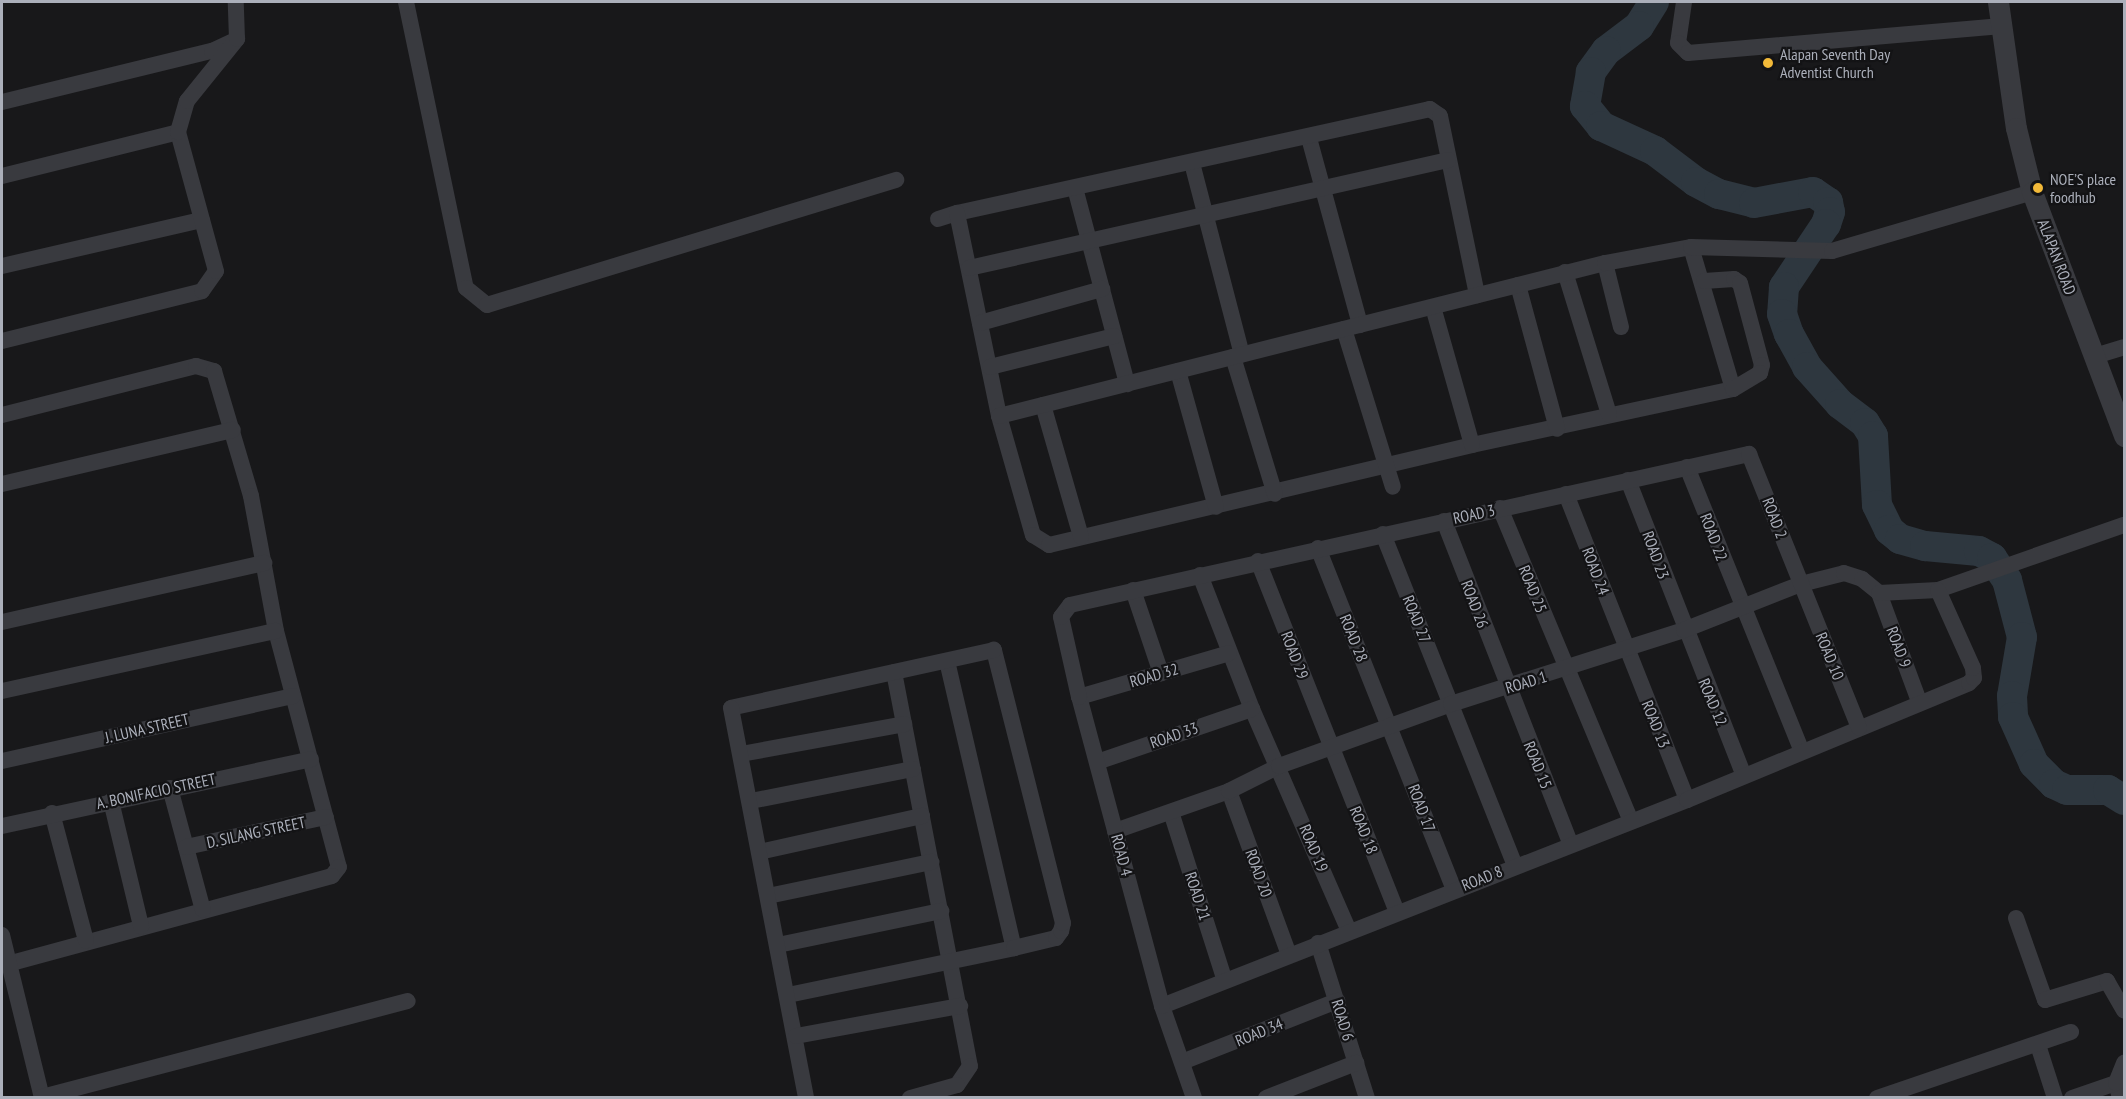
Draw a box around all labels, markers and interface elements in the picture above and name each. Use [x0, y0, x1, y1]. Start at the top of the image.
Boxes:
place label: Alapan Seventh Day Adventist Church [1780, 44, 1890, 82]
marker: Alapan Seventh Day Adventist Church [1761, 56, 1775, 70]
place label: NOE’S place foodhub [2050, 169, 2116, 207]
marker: NOE’S place foodhub [2031, 181, 2045, 195]
street label: ALAPAN ROAD [2034, 216, 2080, 298]
street label: ROAD 2 [1758, 495, 1792, 541]
street label: ROAD 3 [1451, 500, 1497, 528]
street label: ROAD 22 [1696, 510, 1732, 564]
street label: ROAD 23 [1639, 528, 1673, 582]
street label: ROAD 24 [1578, 544, 1614, 598]
street label: ROAD 25 [1515, 562, 1551, 616]
street label: ROAD 26 [1457, 577, 1493, 631]
street label: ROAD 27 [1399, 592, 1435, 646]
street label: ROAD 28 [1336, 611, 1372, 665]
street label: ROAD 9 [1882, 624, 1916, 670]
street label: ROAD 29 [1277, 628, 1313, 682]
street label: ROAD 10 [1812, 629, 1848, 683]
street label: ROAD 32 [1128, 659, 1180, 691]
street label: ROAD 1 [1503, 667, 1549, 697]
street label: ROAD 12 [1695, 675, 1731, 729]
street label: ROAD 13 [1638, 697, 1674, 751]
street label: J. LUNA STREET [102, 709, 192, 747]
street label: ROAD 33 [1148, 718, 1200, 752]
street label: ROAD 15 [1520, 738, 1556, 792]
street label: A. BONIFACIO STREET [94, 769, 218, 813]
street label: ROAD 17 [1404, 781, 1440, 835]
street label: ROAD 18 [1346, 803, 1382, 857]
street label: D. SILANG STREET [204, 812, 308, 852]
street label: ROAD 19 [1296, 821, 1332, 875]
street label: ROAD 4 [1107, 832, 1137, 878]
street label: ROAD 20 [1242, 846, 1276, 900]
street label: ROAD 8 [1459, 861, 1505, 895]
street label: ROAD 21 [1181, 870, 1215, 922]
street label: ROAD 6 [1328, 997, 1358, 1043]
street label: ROAD 34 [1232, 1014, 1286, 1050]

